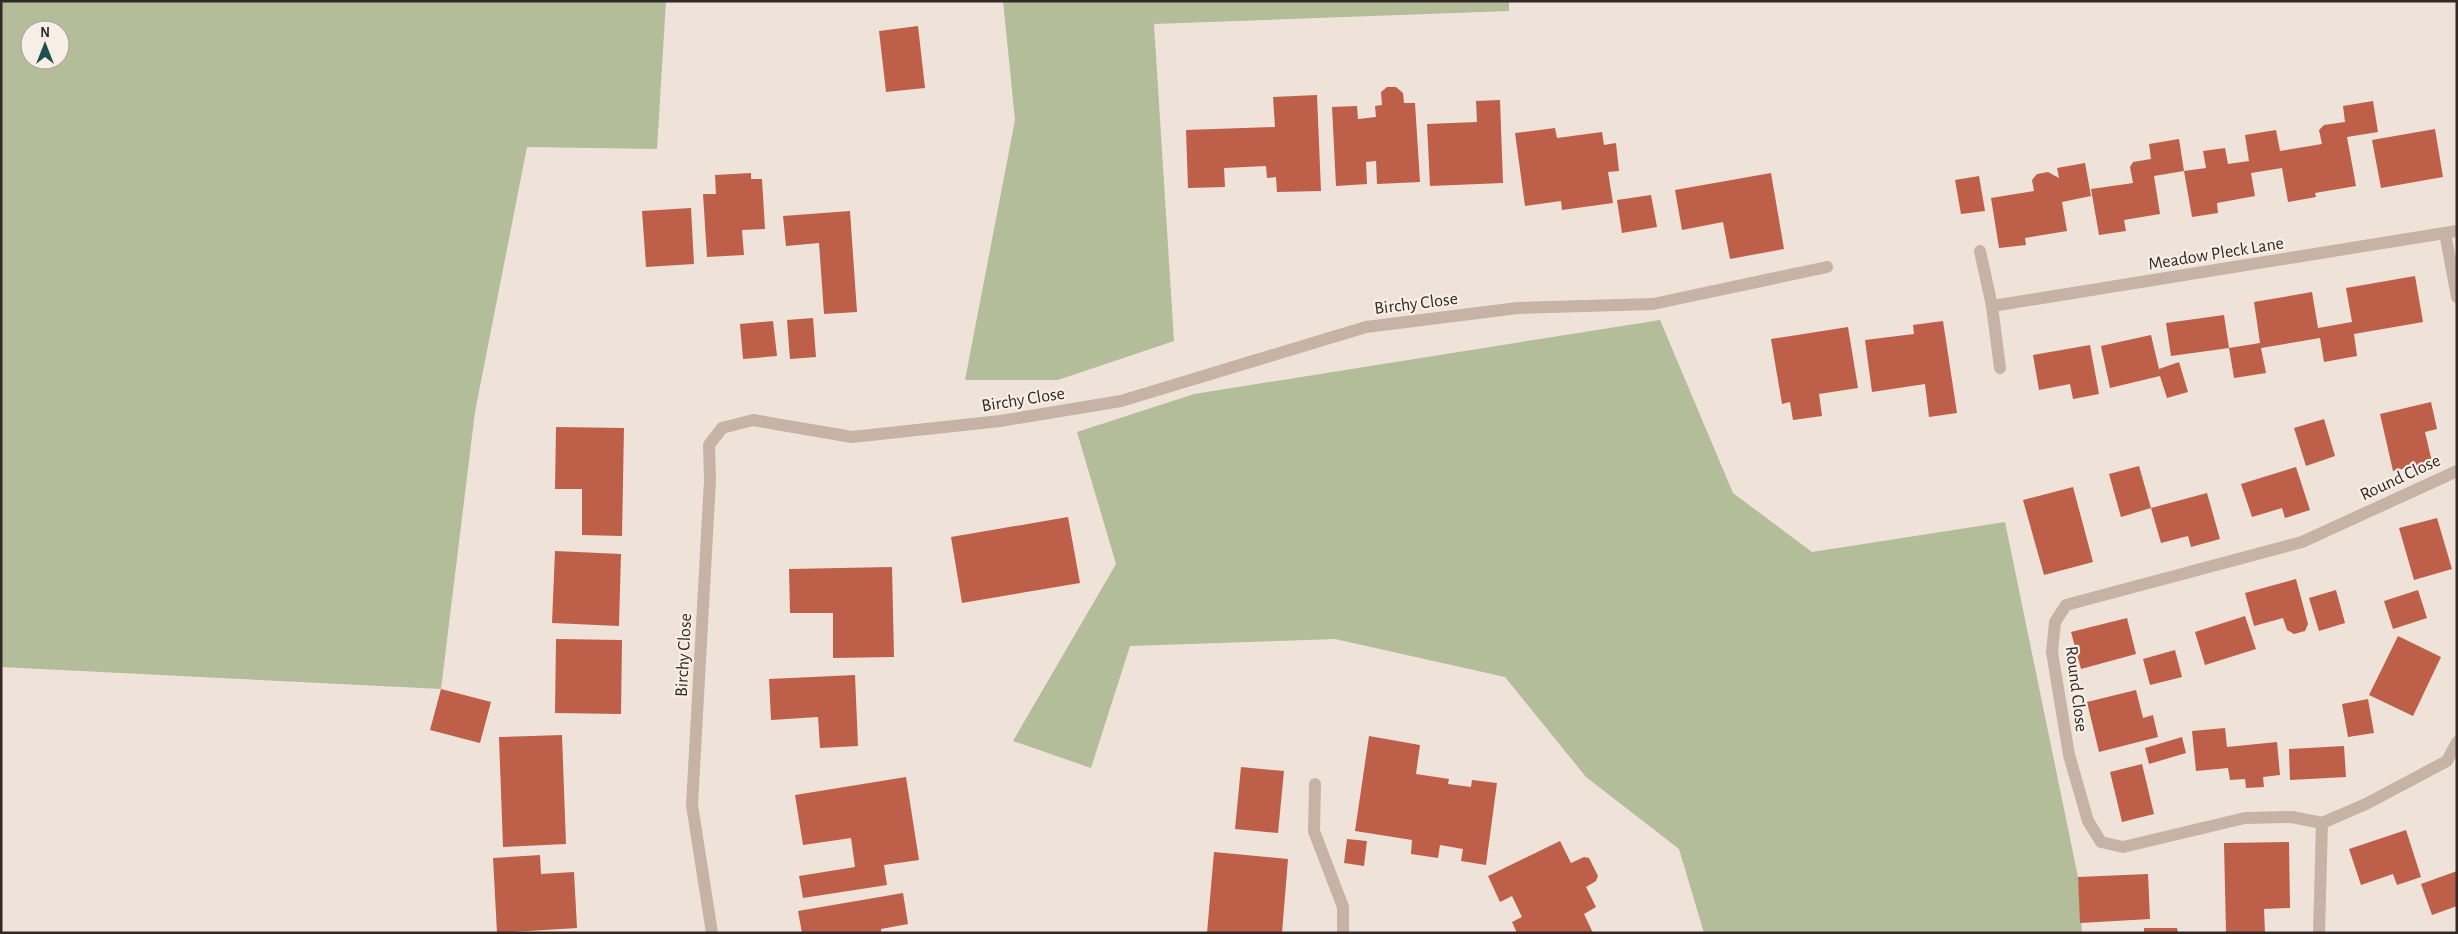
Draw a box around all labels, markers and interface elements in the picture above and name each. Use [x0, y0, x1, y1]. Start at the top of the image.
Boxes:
north arrow [20, 20, 70, 70]
text: N [40, 26, 50, 40]
street label: Meadow Pleck Lane [2147, 234, 2285, 274]
street label: Birchy Close [1373, 290, 1459, 318]
street label: Birchy Close [980, 385, 1066, 415]
street label: Round Close [2357, 451, 2443, 504]
street label: Birchy Close [673, 613, 695, 697]
street label: Round Close [2062, 645, 2090, 733]

